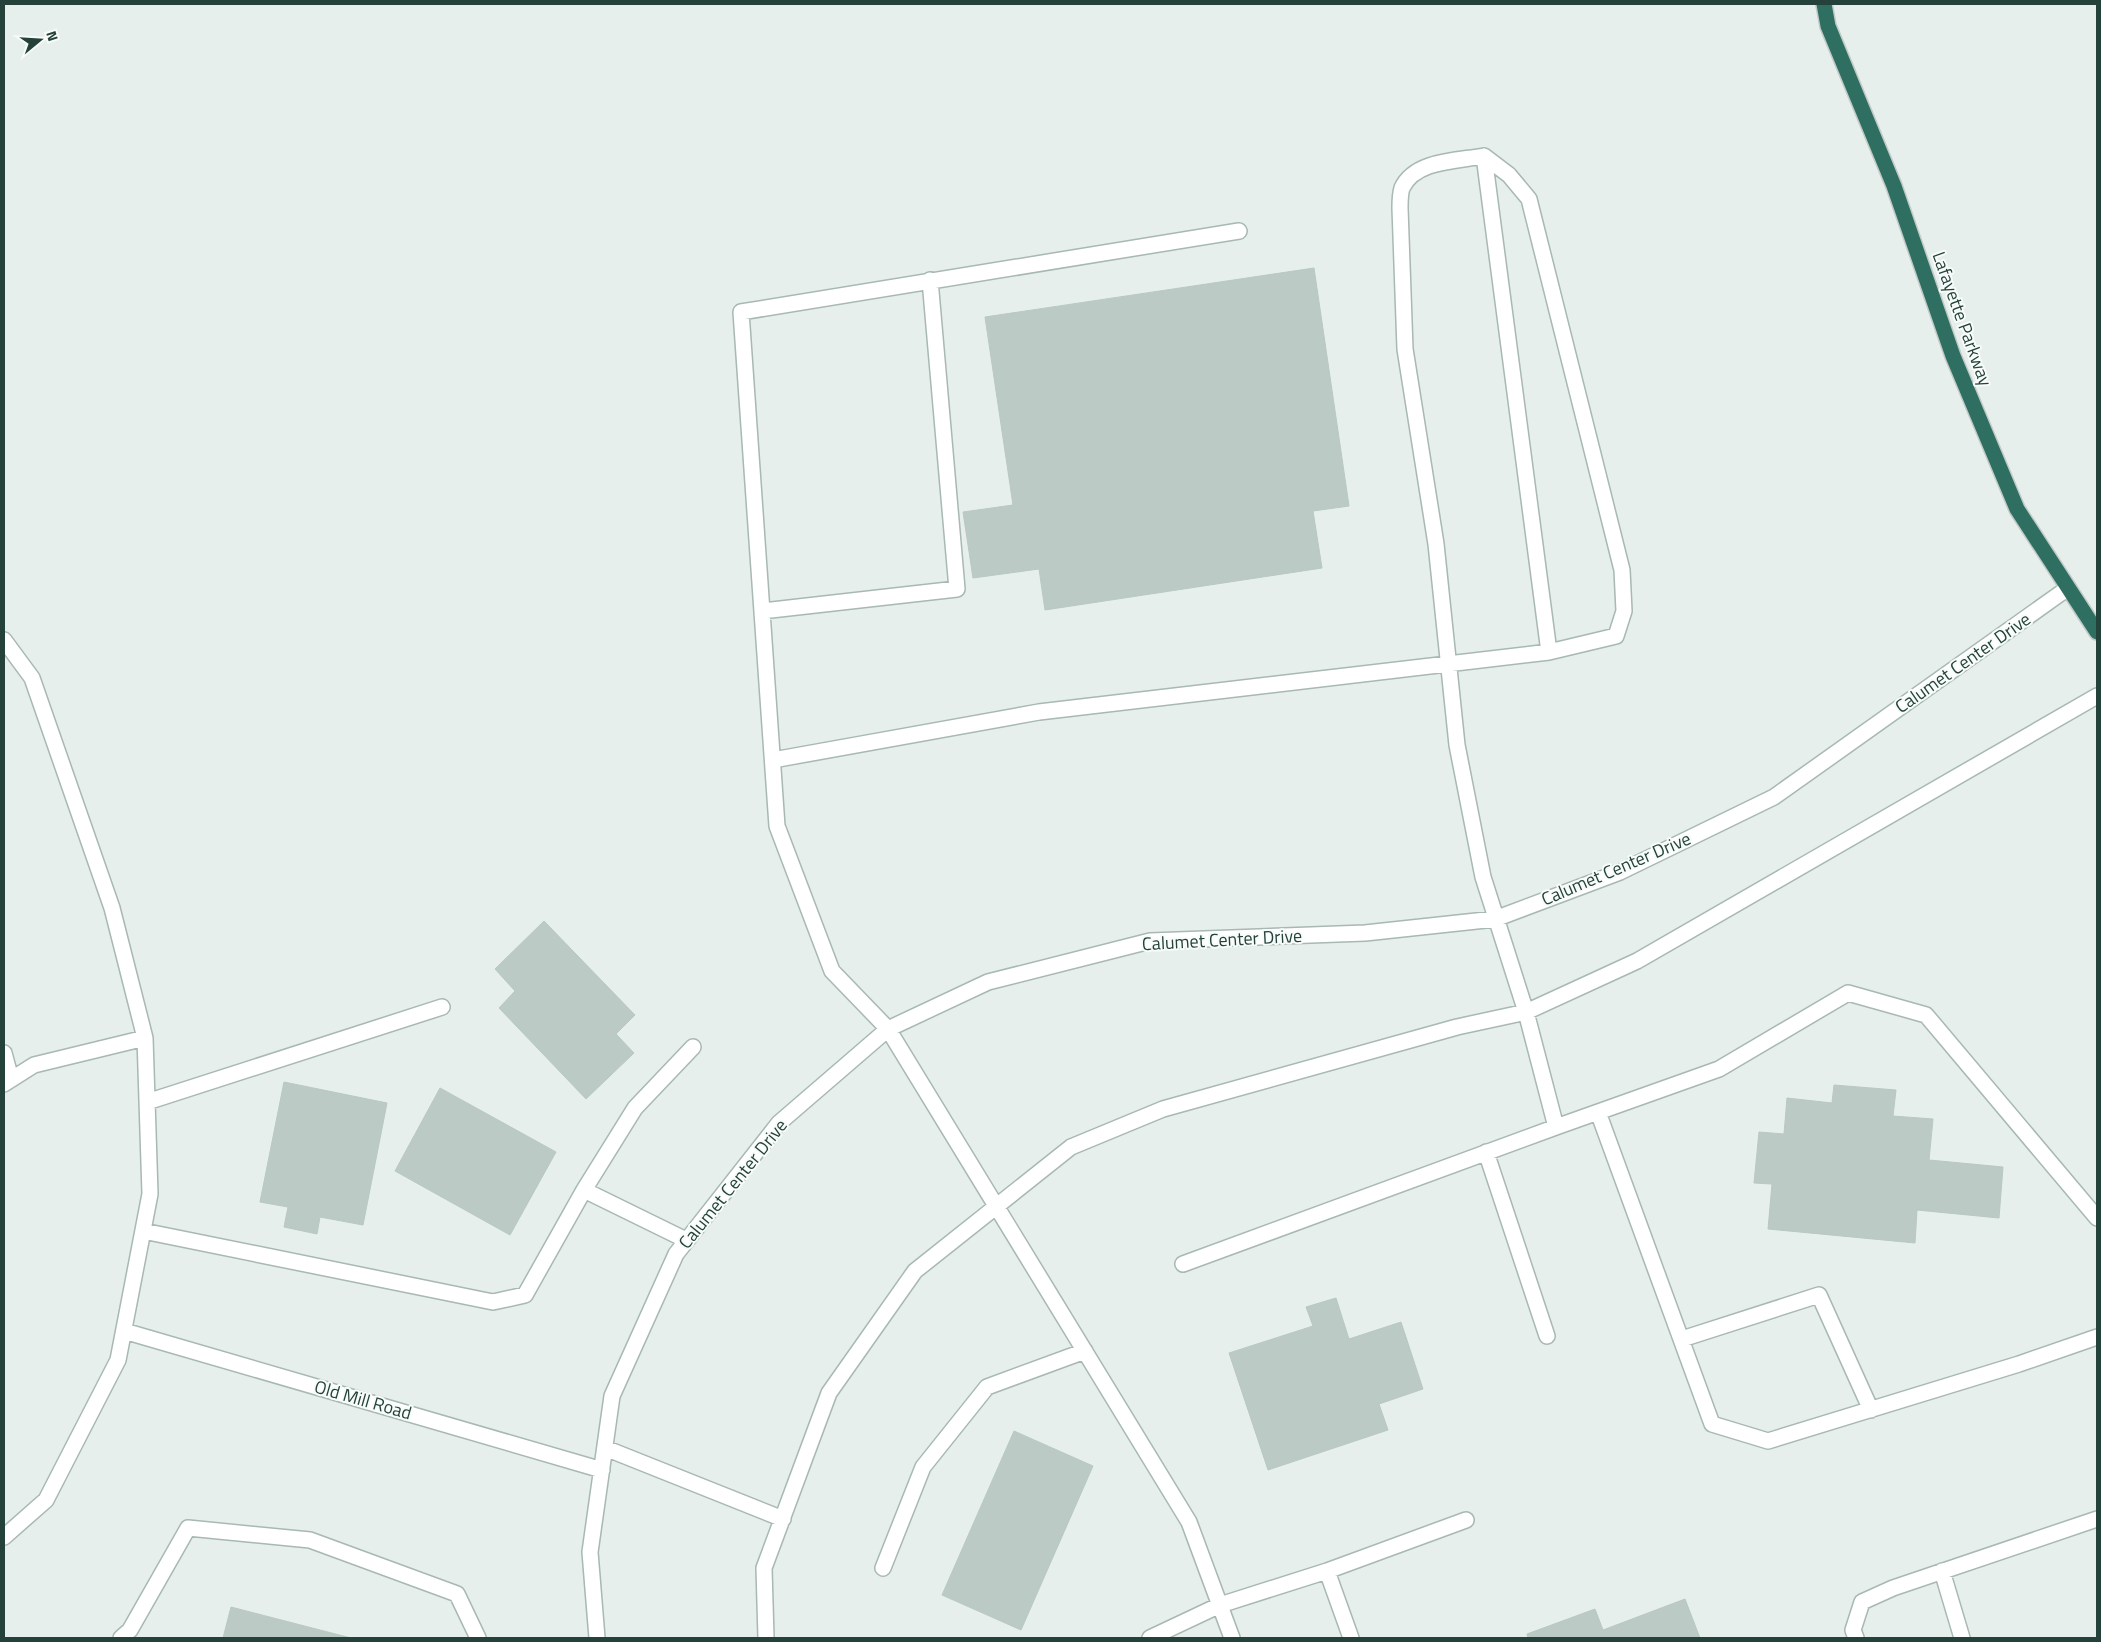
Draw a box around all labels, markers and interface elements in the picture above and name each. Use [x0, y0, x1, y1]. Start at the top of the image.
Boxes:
north arrow [15, 15, 65, 65]
text: N [41, 28, 64, 44]
street label: Lafayette Parkway [1926, 248, 1999, 390]
street label: Calumet Center Drive [1889, 606, 2036, 720]
street label: Calumet Center Drive [1537, 825, 1695, 912]
street label: Calumet Center Drive [1141, 922, 1303, 957]
street label: Calumet Center Drive [672, 1113, 794, 1254]
street label: Old Mill Road [311, 1373, 415, 1426]

